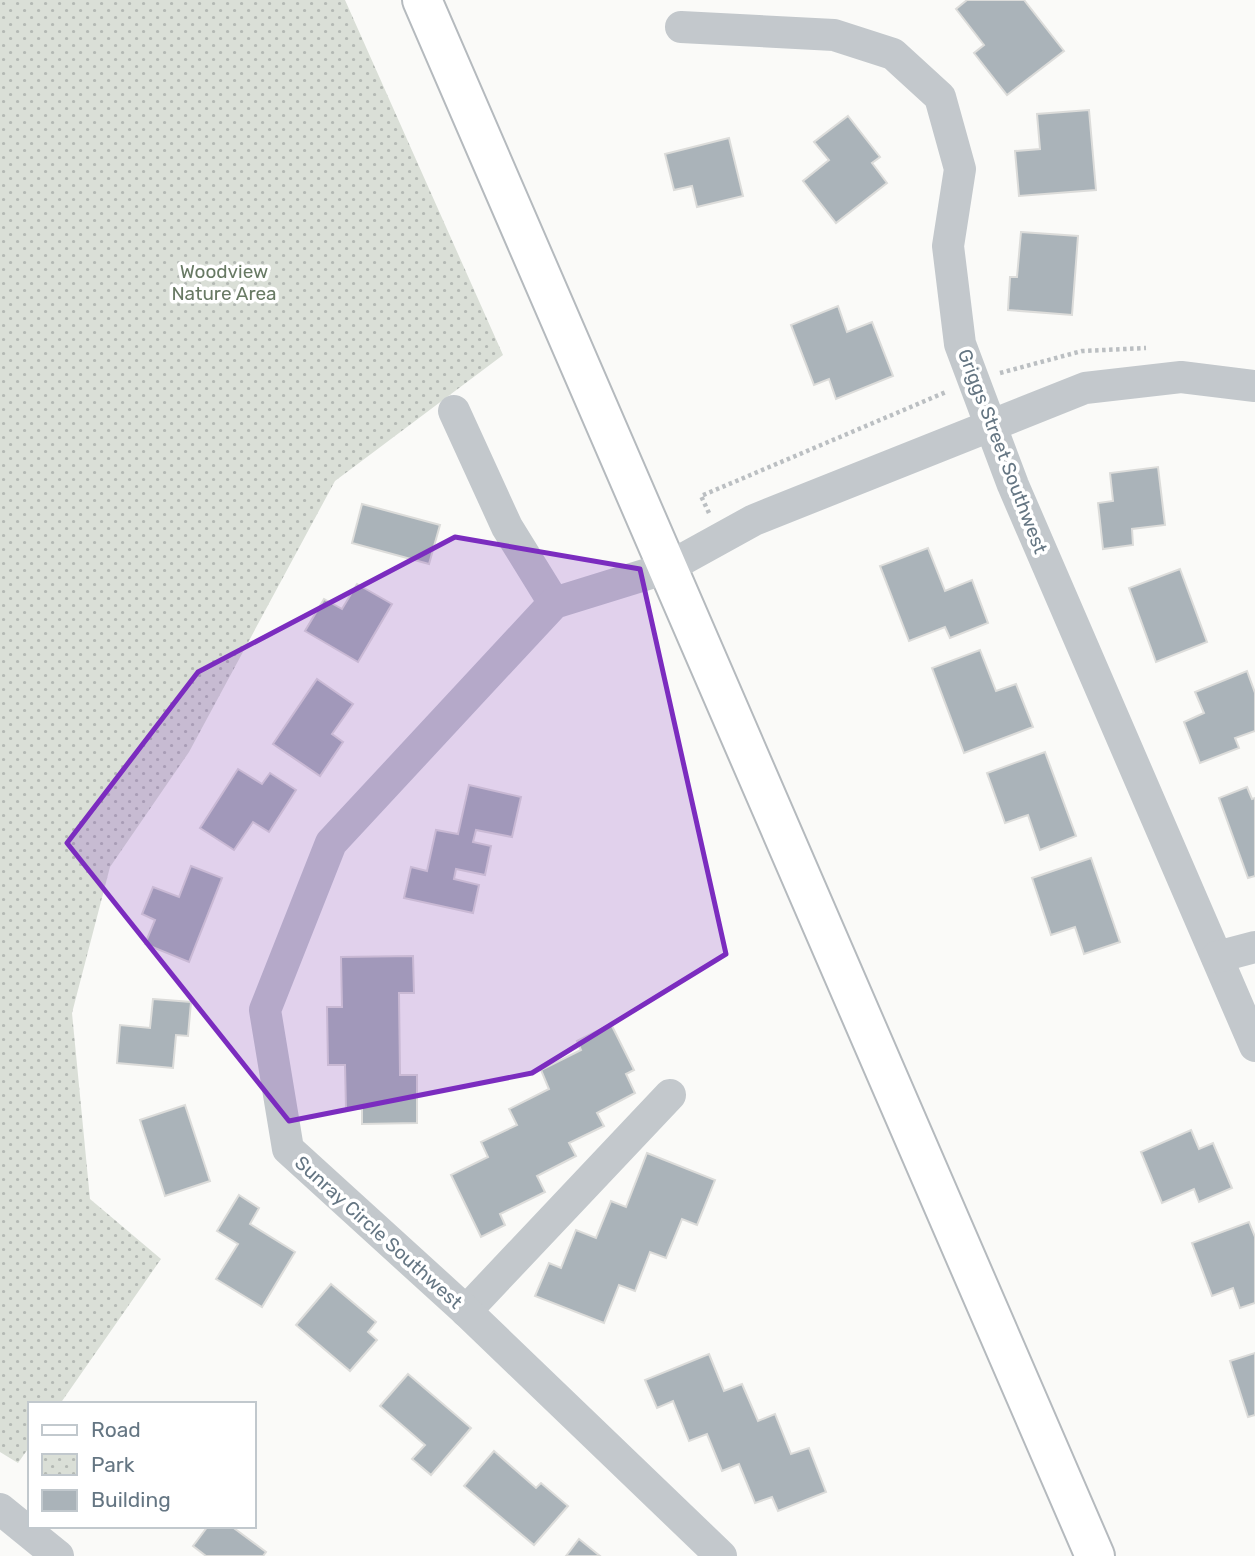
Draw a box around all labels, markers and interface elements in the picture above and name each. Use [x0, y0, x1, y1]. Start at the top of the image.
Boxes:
park label: Woodview Nature Area [171, 260, 277, 305]
street label: Griggs Street Southwest [953, 346, 1052, 557]
street label: Sunray Circle Southwest [290, 1151, 467, 1314]
legend [28, 1402, 256, 1528]
text: Road [91, 1417, 141, 1442]
text: Park [91, 1452, 135, 1477]
text: Building [91, 1487, 171, 1512]

